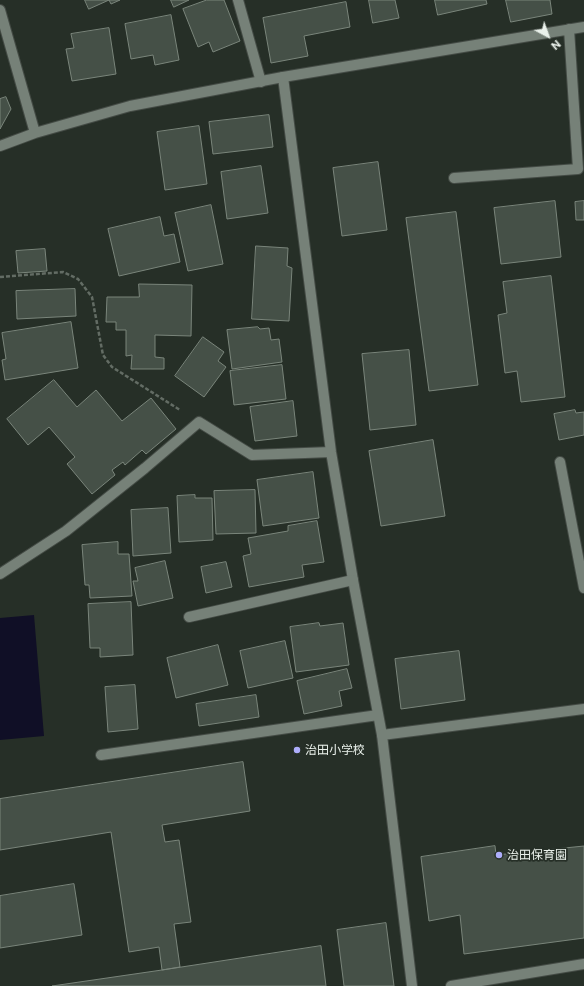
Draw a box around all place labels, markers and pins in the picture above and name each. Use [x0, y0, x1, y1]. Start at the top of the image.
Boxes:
place label: 治田小学校 [305, 743, 365, 757]
marker: 治田小学校 [292, 745, 302, 755]
place label: 治田保育園 [507, 848, 567, 862]
marker: 治田保育園 [494, 850, 504, 860]

